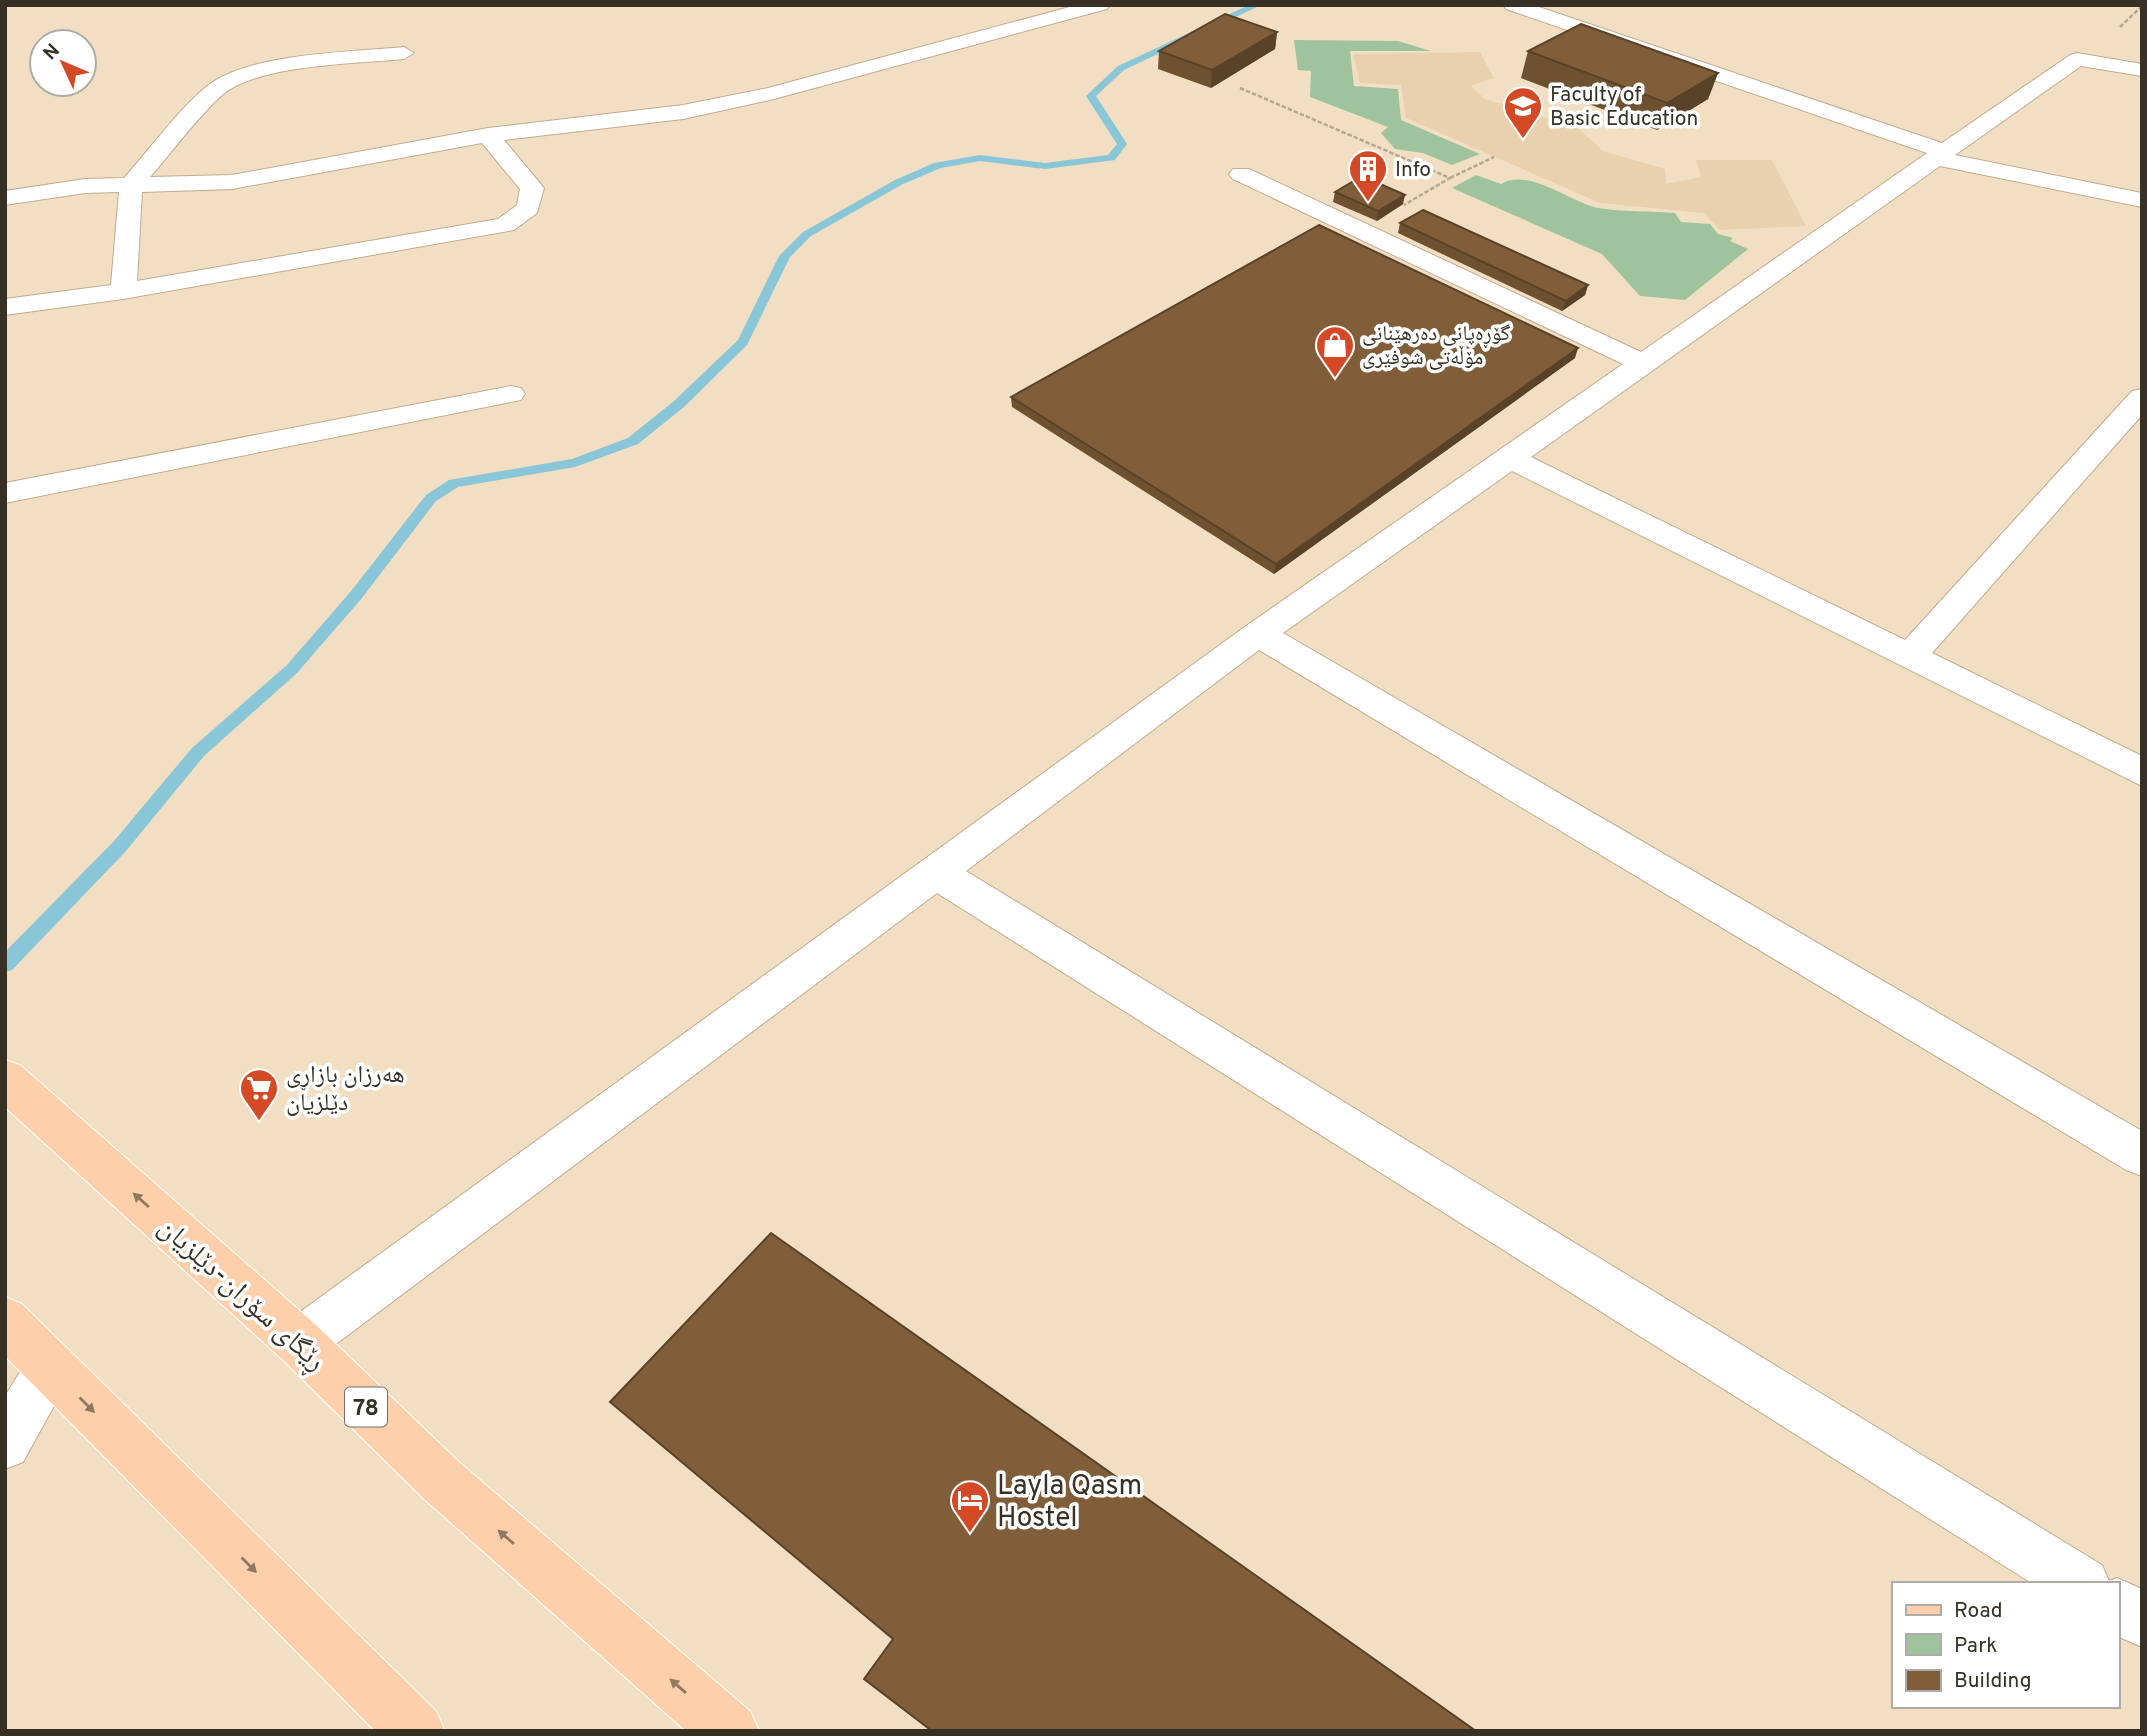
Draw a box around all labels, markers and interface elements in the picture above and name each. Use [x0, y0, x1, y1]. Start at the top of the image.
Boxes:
north arrow [28, 28, 98, 98]
text: N [39, 39, 66, 66]
place label: Faculty of Basic Education [1550, 82, 1698, 133]
school or university icon: Faculty of Basic Education [1502, 85, 1544, 140]
building icon: Info [1347, 148, 1389, 203]
place label: Info [1395, 157, 1431, 184]
place label: گۆڕەپانی دەرهێنانی مۆڵەتی شوفێری [1362, 321, 1510, 372]
shop icon: گۆڕەپانی دەرهێنانی مۆڵەتی شوفێری [1314, 324, 1356, 379]
place label: هەرزان بازاڕی دێلزیان [286, 1061, 405, 1119]
supermarket icon: هەرزان بازاڕی دێلزیان [238, 1067, 280, 1122]
one-way arrow [132, 1192, 150, 1208]
street label: ڕێگای سۆران-دێلزیان [149, 1210, 332, 1381]
road number: 78 [345, 1388, 387, 1426]
one-way arrow [79, 1396, 96, 1413]
place label: Layla Qasm Hostel [997, 1469, 1142, 1537]
hotel icon: Layla Qasm Hostel [949, 1479, 991, 1534]
one-way arrow [498, 1530, 515, 1545]
one-way arrow [240, 1556, 256, 1573]
legend [1892, 1582, 2119, 1708]
text: Road [1954, 1598, 2003, 1625]
text: Park [1954, 1633, 1997, 1660]
text: Building [1954, 1668, 2032, 1695]
one-way arrow [669, 1678, 687, 1694]

